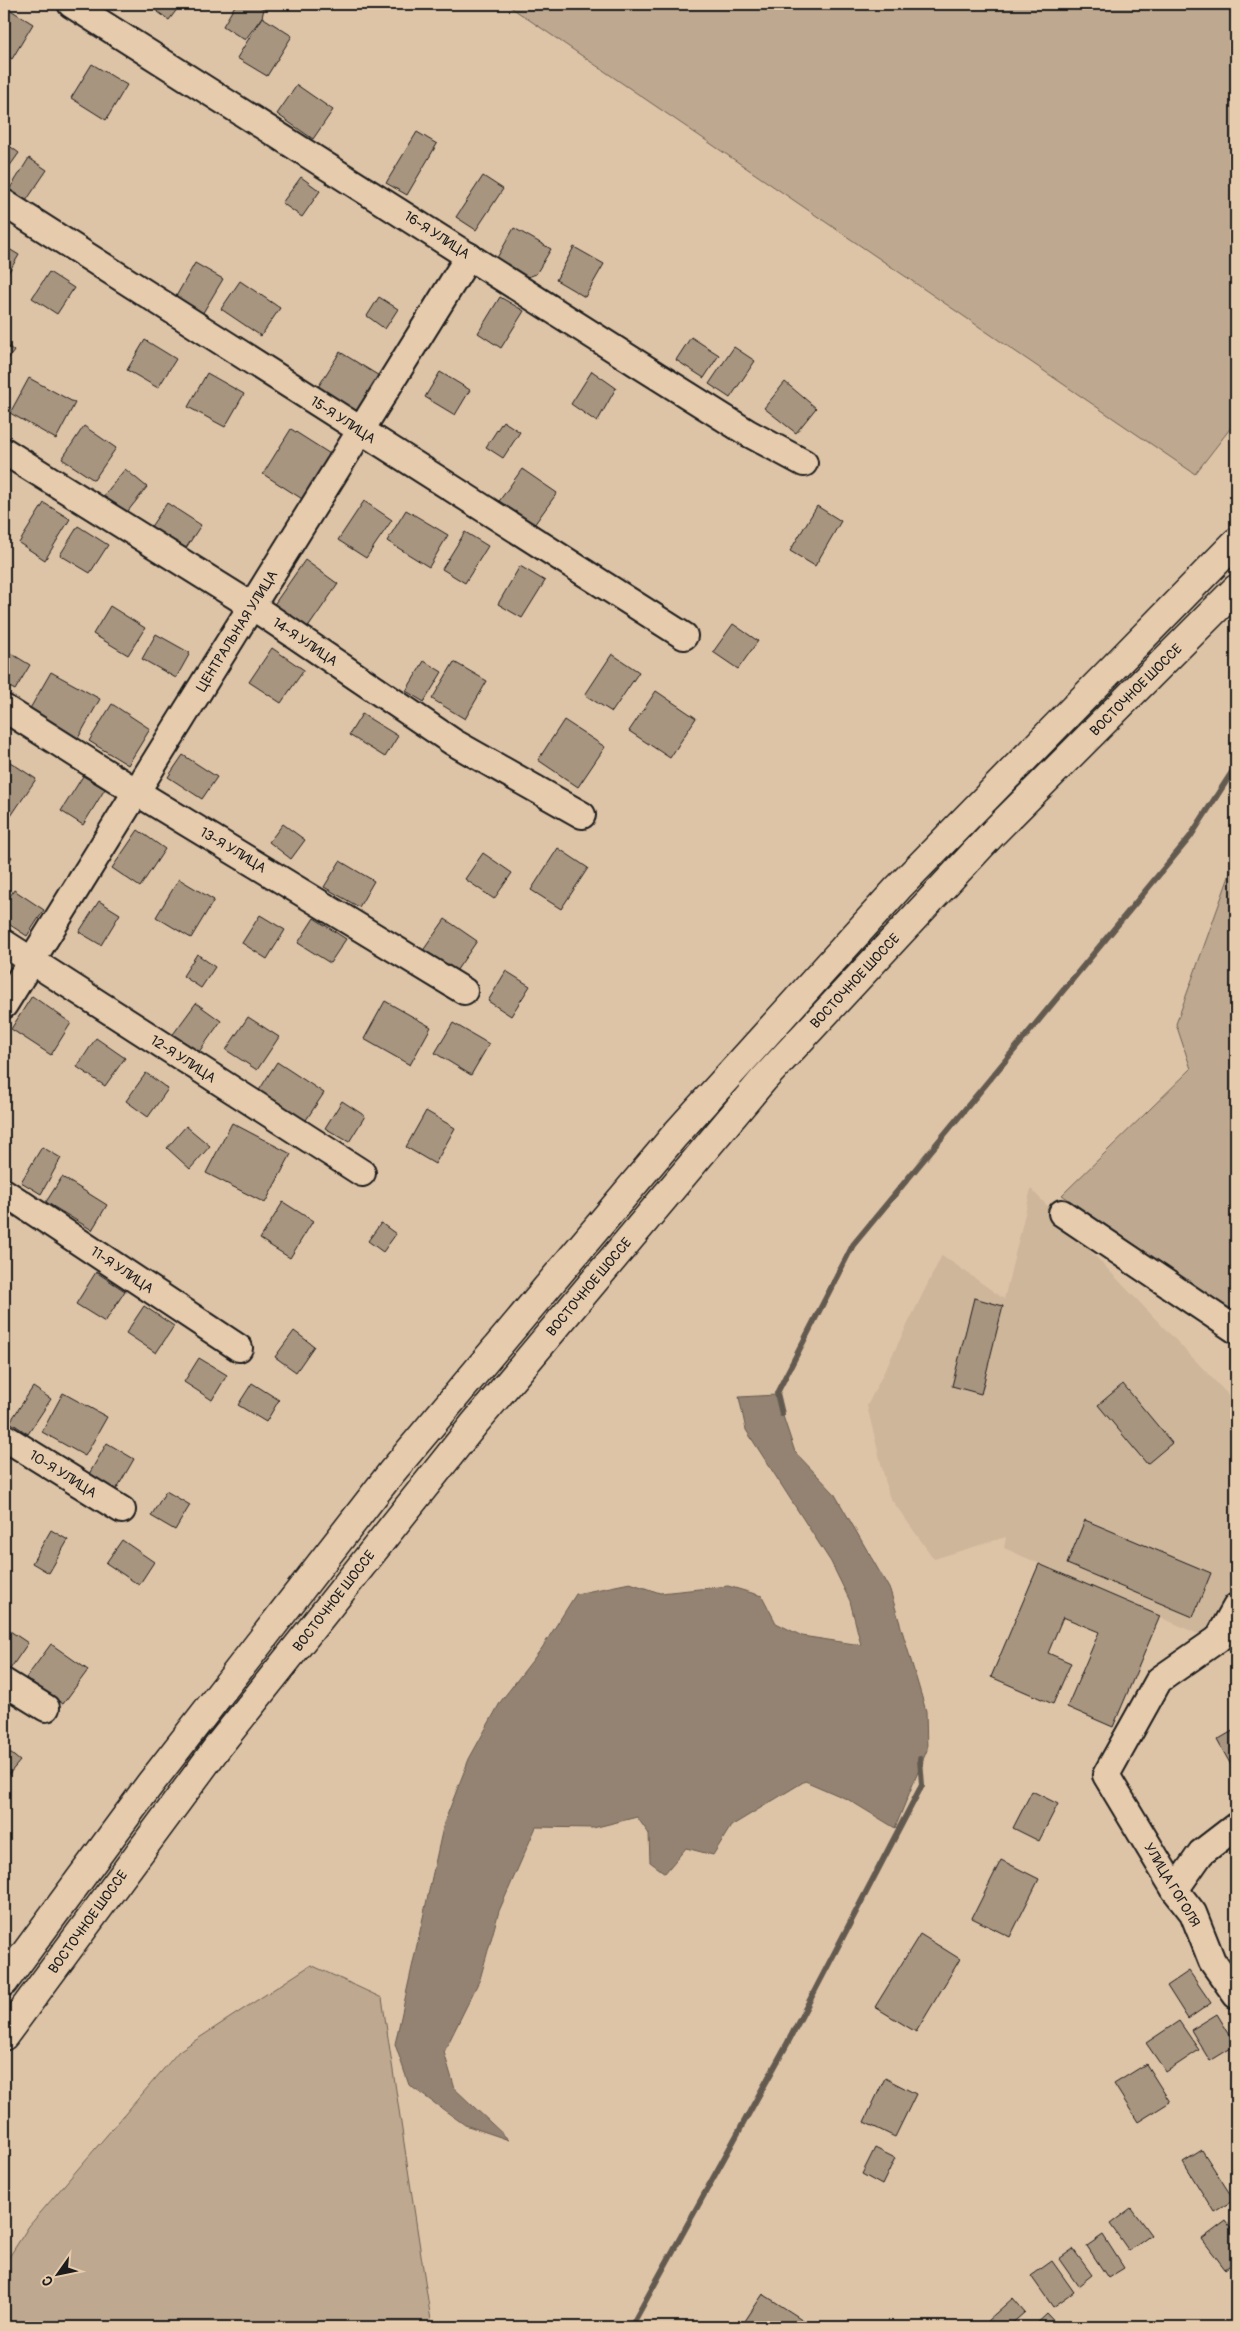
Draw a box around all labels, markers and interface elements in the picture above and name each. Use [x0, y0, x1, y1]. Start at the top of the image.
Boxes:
street label: 16-Я УЛИЦА [401, 207, 473, 263]
street label: 15-Я УЛИЦА [307, 393, 379, 447]
street label: ЦЕНТРАЛЬНАЯ УЛИЦА [193, 567, 281, 695]
street label: 14-Я УЛИЦА [269, 614, 341, 670]
street label: ВОСТОЧНОЕ ШОССЕ [1086, 640, 1186, 740]
street label: 13-Я УЛИЦА [197, 823, 269, 877]
street label: ВОСТОЧНОЕ ШОССЕ [807, 930, 903, 1032]
street label: 12-Я УЛИЦА [147, 1032, 219, 1086]
street label: ВОСТОЧНОЕ ШОССЕ [543, 1234, 635, 1340]
street label: 11-Я УЛИЦА [87, 1243, 157, 1297]
street label: 10-Я УЛИЦА [26, 1447, 100, 1501]
street label: ВОСТОЧНОЕ ШОССЕ [289, 1547, 379, 1655]
street label: УЛИЦА ГОГОЛЯ [1140, 1840, 1204, 1930]
street label: ВОСТОЧНОЕ ШОССЕ [45, 1867, 131, 1977]
north arrow [32, 2248, 82, 2298]
text: С [38, 2272, 57, 2289]

